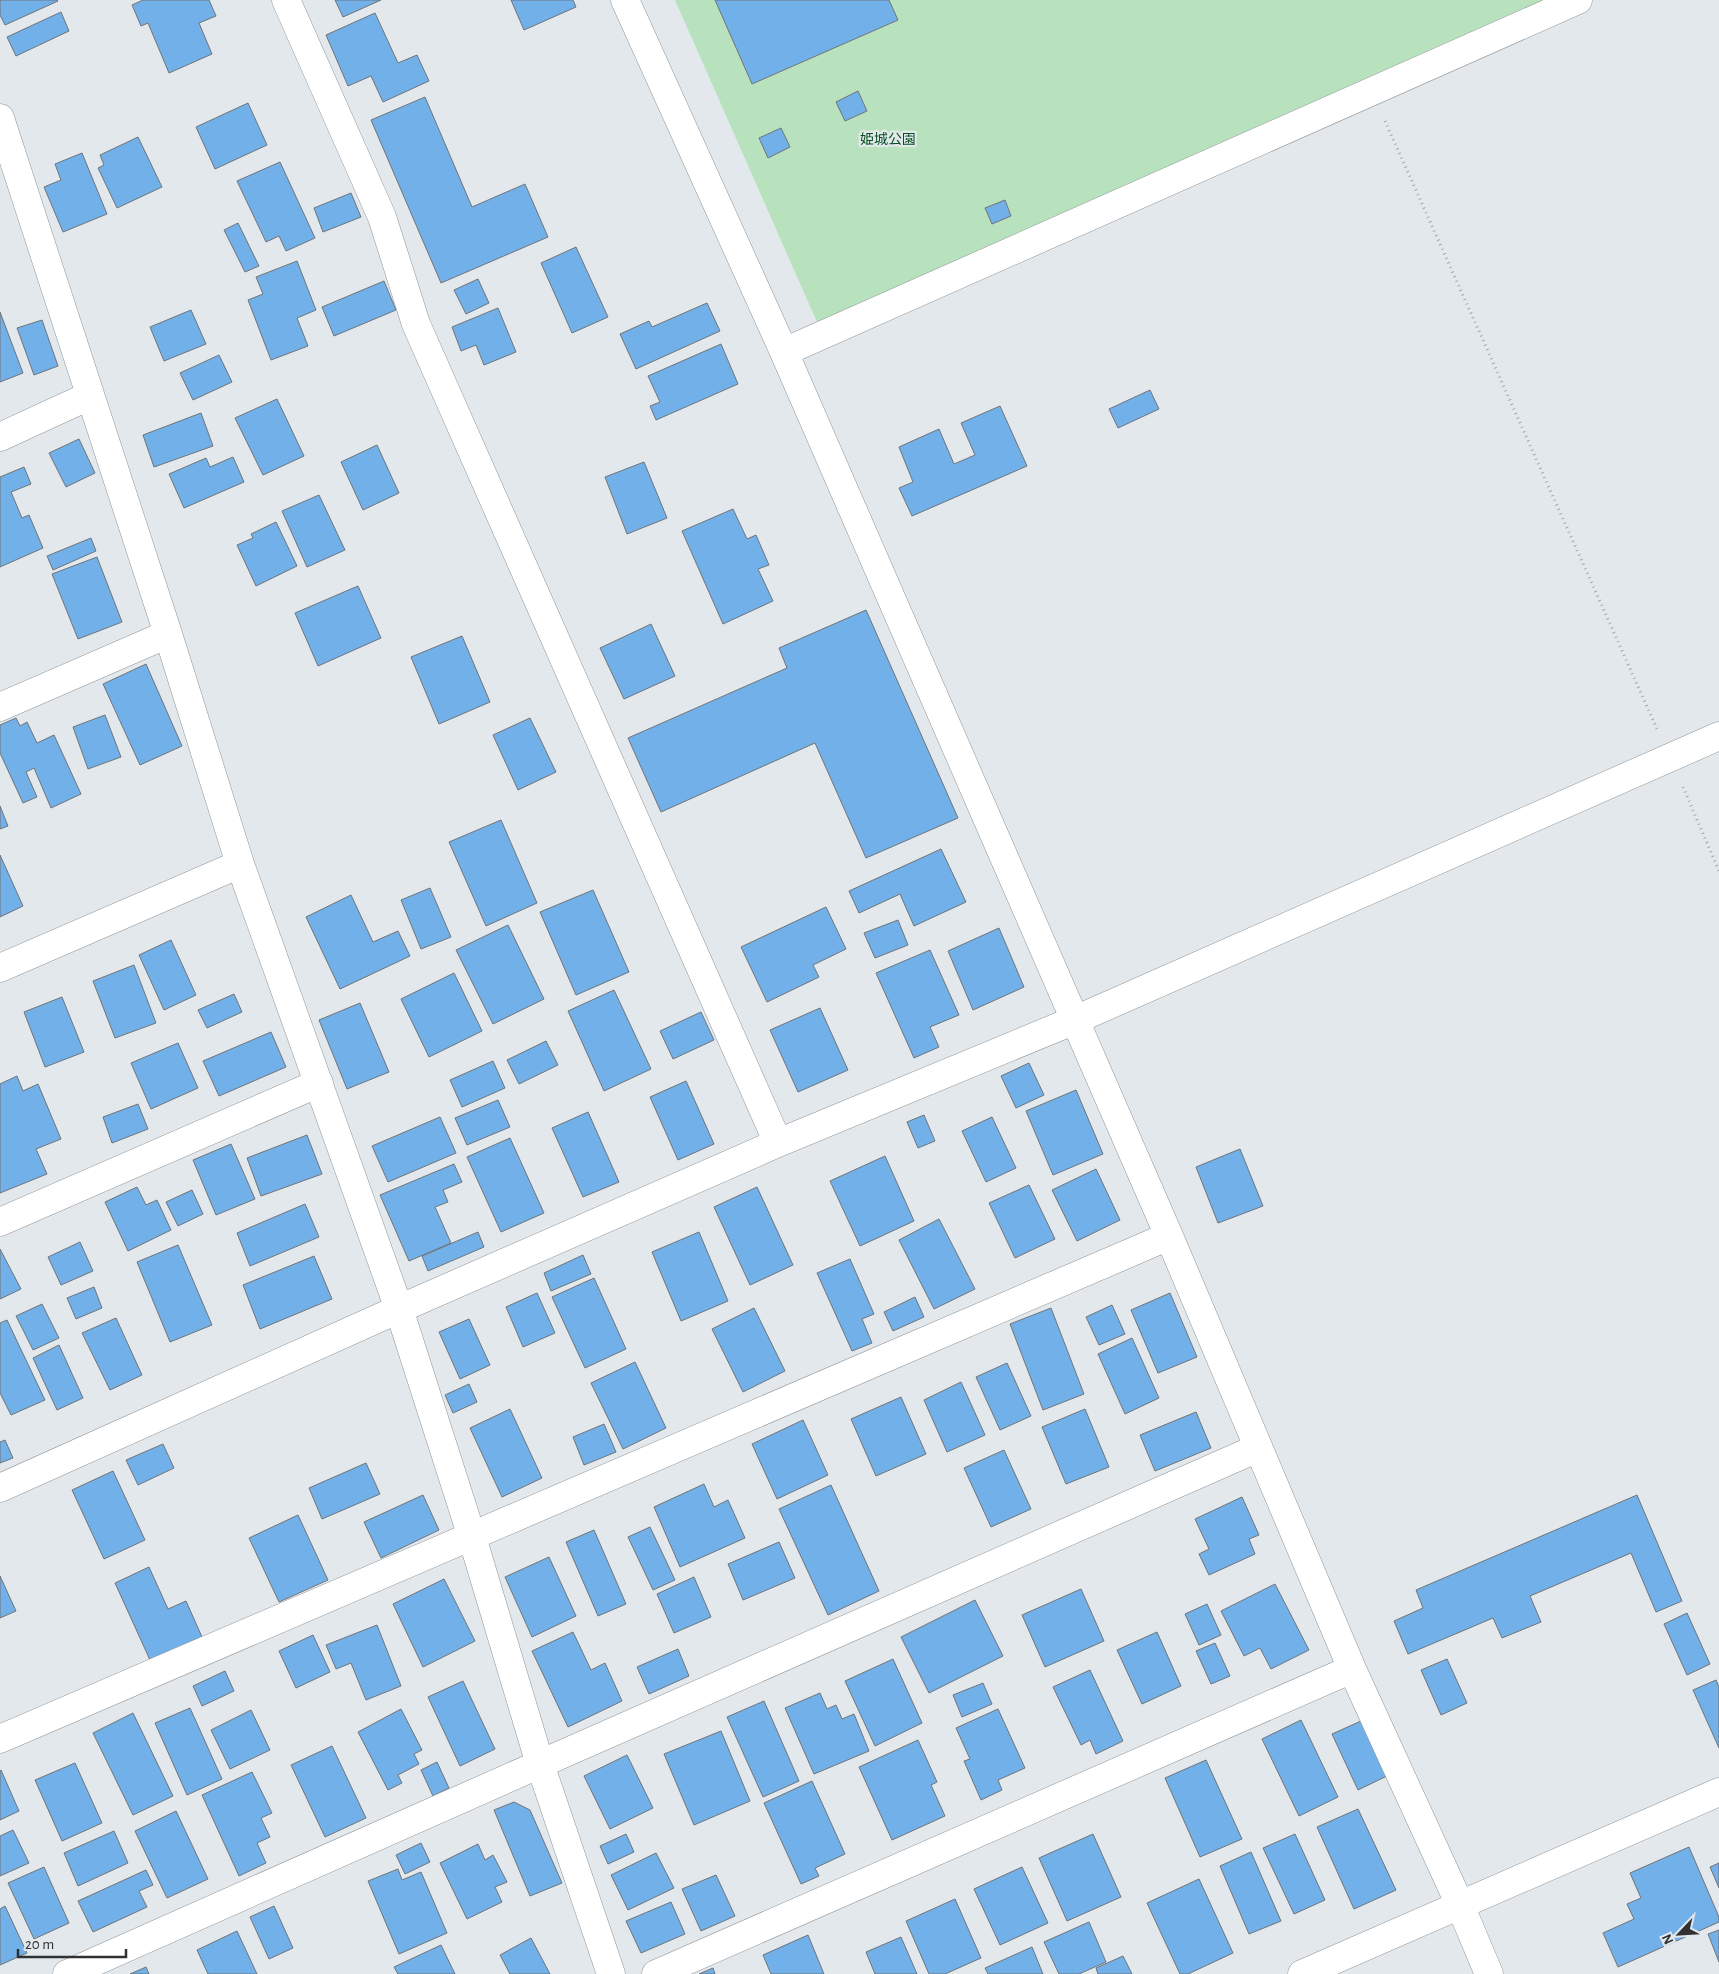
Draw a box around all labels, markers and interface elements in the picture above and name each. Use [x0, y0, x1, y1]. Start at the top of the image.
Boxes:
park label: 姫城公園 [860, 132, 916, 147]
north arrow [1654, 1909, 1704, 1959]
scale bar [18, 1926, 125, 1958]
text: N [1660, 1932, 1677, 1946]
text: 20 m [25, 1937, 54, 1952]

